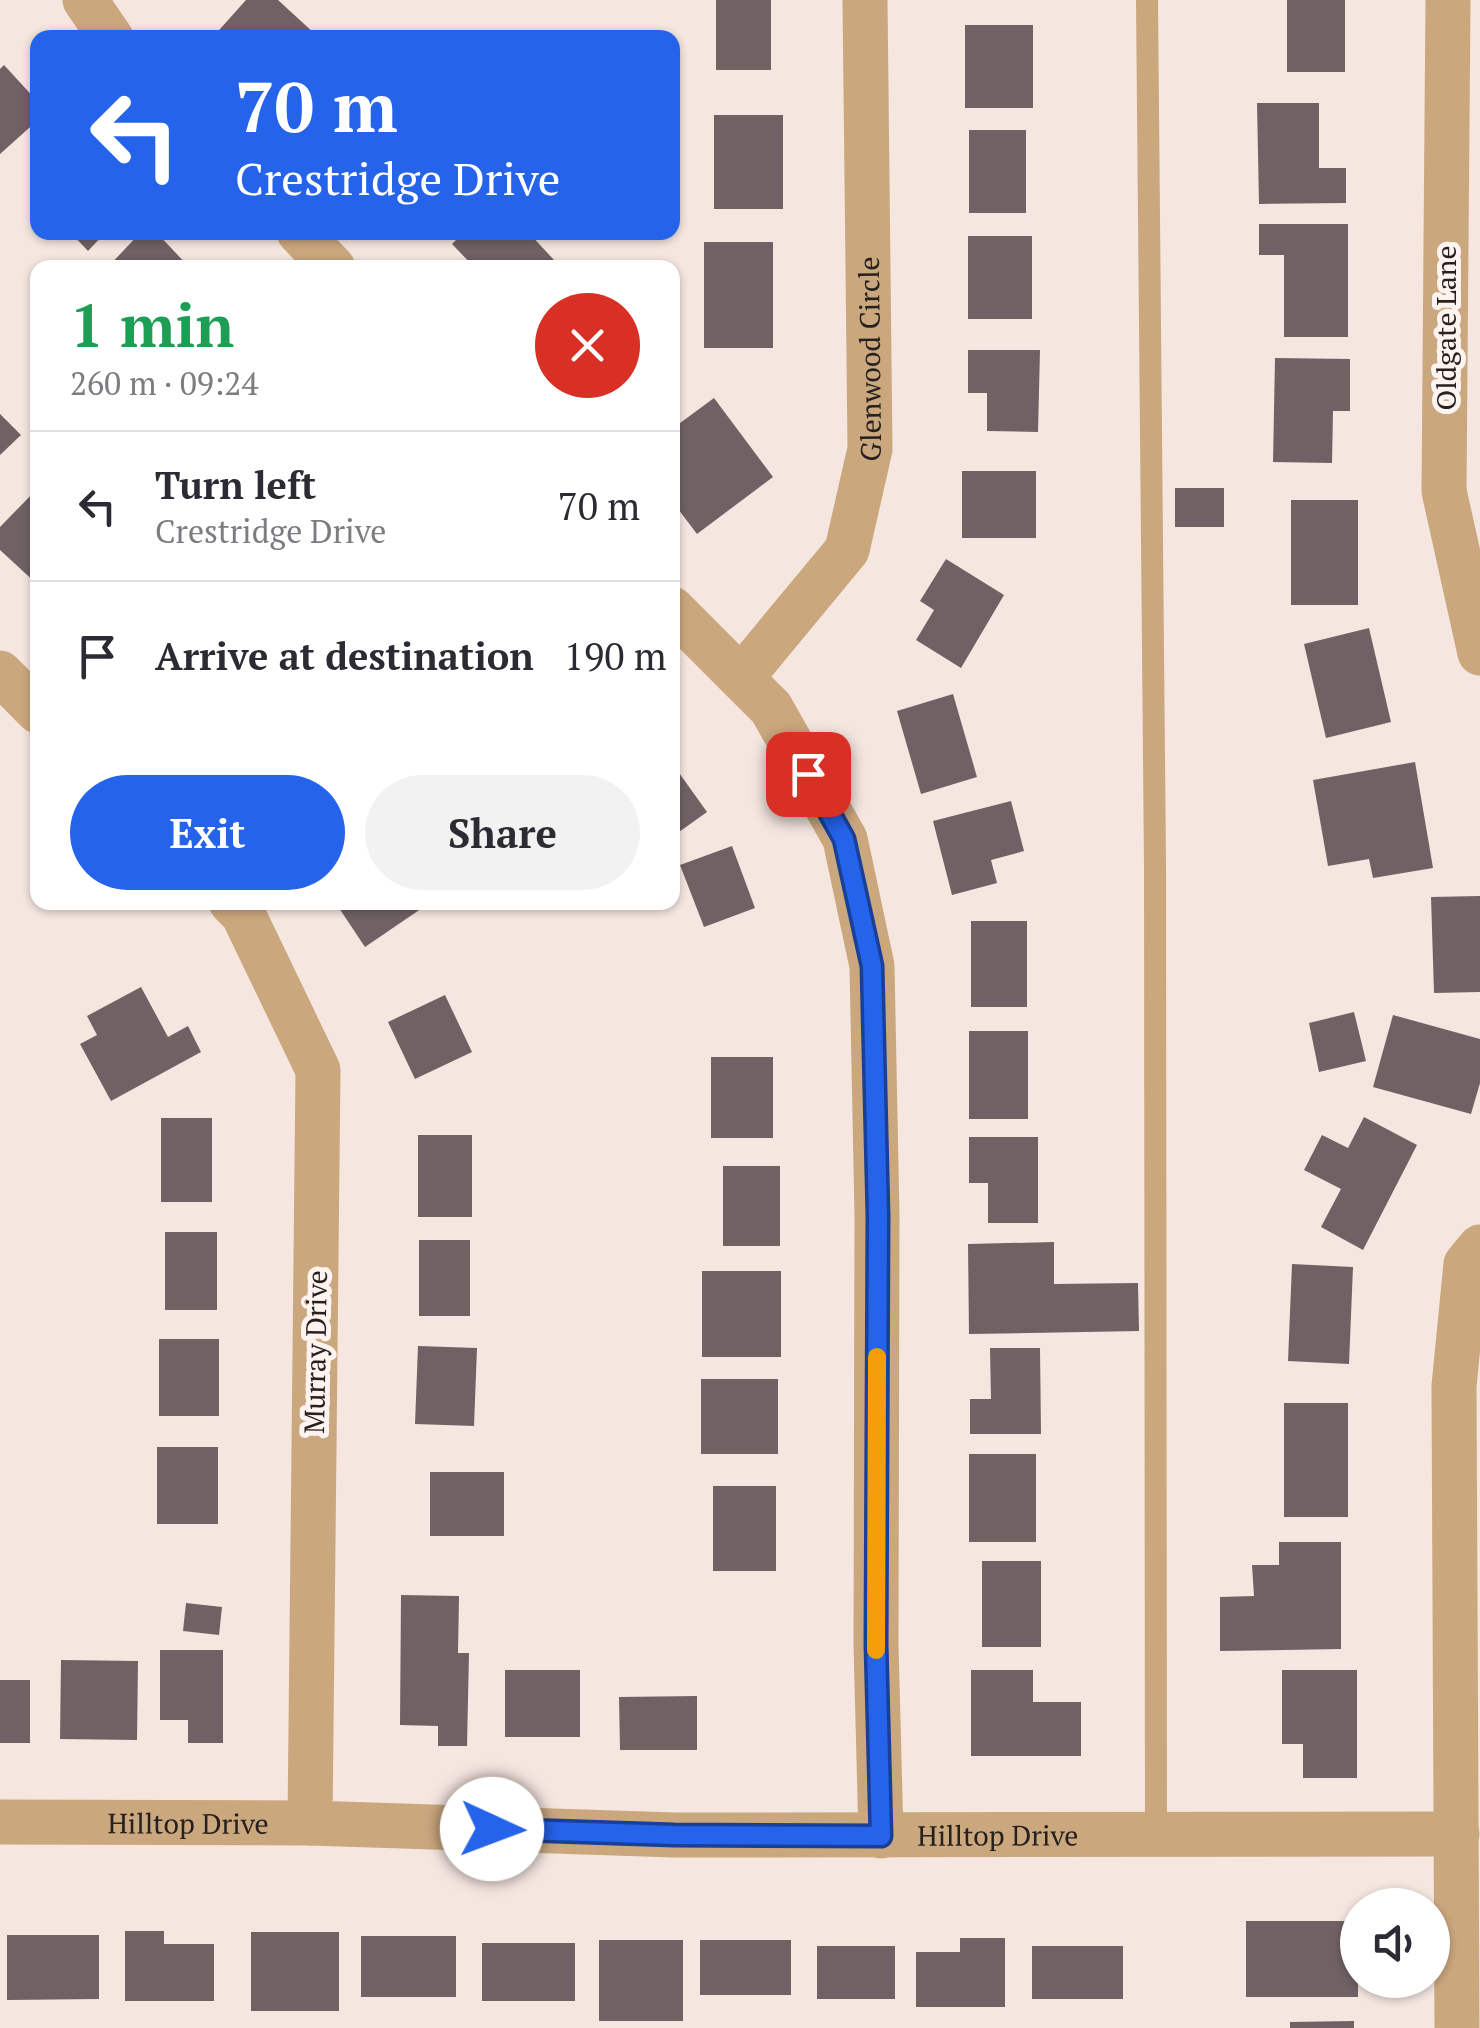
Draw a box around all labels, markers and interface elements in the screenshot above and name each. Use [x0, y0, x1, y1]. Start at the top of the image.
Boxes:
text: 70 m [235, 59, 398, 152]
icon: left [70, 70, 200, 200]
text: Crestridge Drive [235, 148, 560, 208]
street label: Oldgate Lane [1427, 245, 1464, 411]
street label: Glenwood Circle [849, 256, 890, 465]
text: 1 min [70, 285, 234, 364]
button: close [535, 293, 640, 398]
text: 260 m · 09:24 [70, 362, 258, 404]
text: Turn left [155, 460, 316, 510]
icon: left [70, 479, 125, 534]
text: 70 m [557, 481, 640, 531]
text: Crestridge Drive [155, 510, 386, 552]
icon: arrive [70, 629, 125, 684]
text: Arrive at destination [155, 631, 534, 681]
text: 190 m [564, 631, 667, 681]
pin [766, 732, 851, 817]
icon: arrive [781, 747, 836, 802]
button: Exit [70, 775, 345, 890]
button: Share [365, 775, 640, 890]
street label: Murray Drive [295, 1270, 335, 1434]
position arrow [440, 1777, 544, 1881]
street label: Hilltop Drive [107, 1804, 269, 1841]
street label: Hilltop Drive [917, 1816, 1078, 1853]
map controls [1340, 1888, 1450, 1998]
button: sound [1340, 1888, 1450, 1998]

